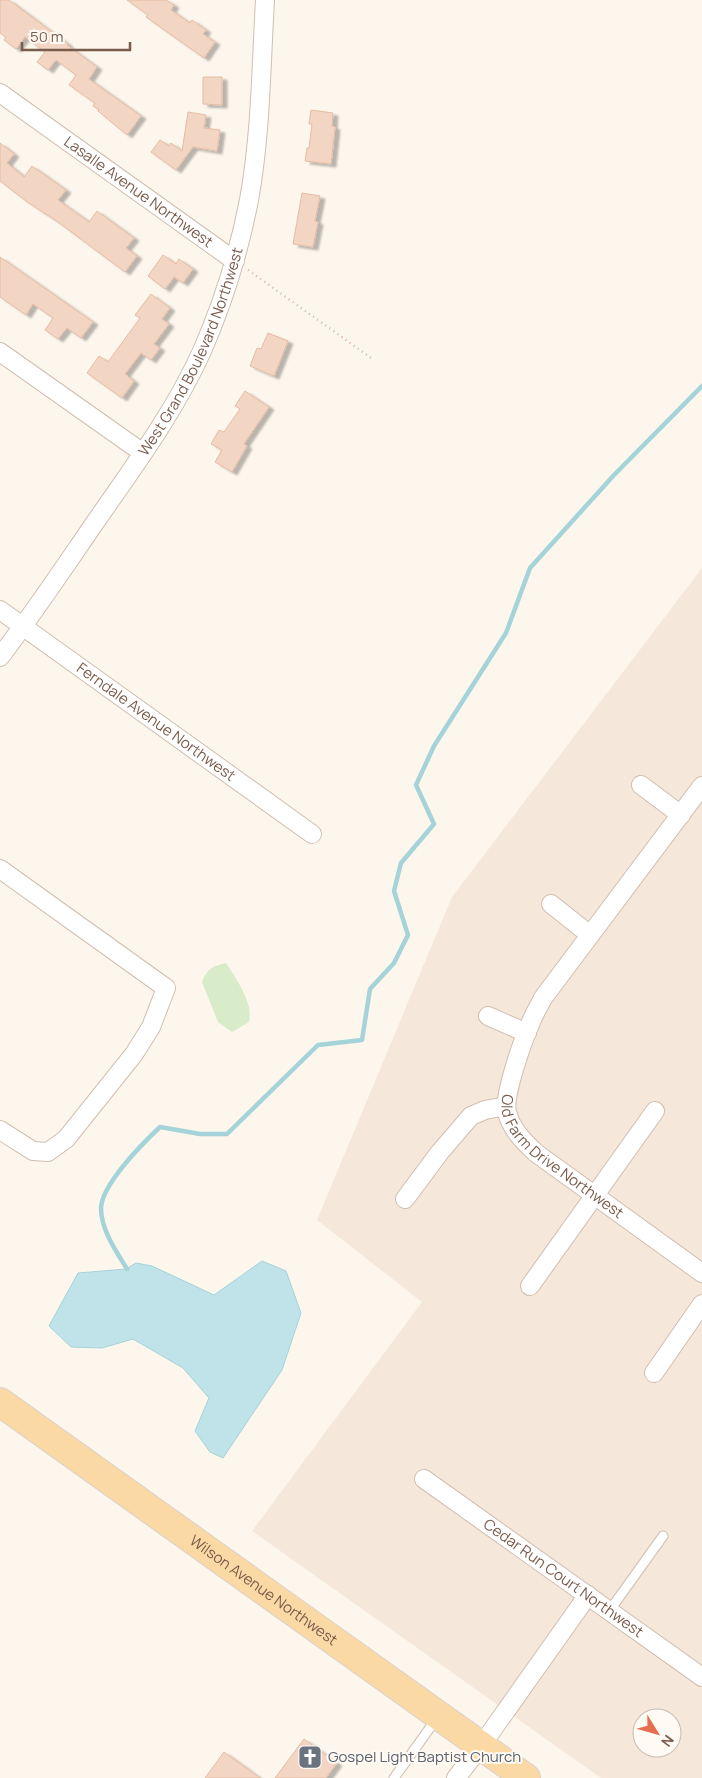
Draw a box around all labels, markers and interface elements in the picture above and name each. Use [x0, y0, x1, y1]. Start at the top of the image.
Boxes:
scale bar [22, 20, 130, 52]
text: 50 m [30, 26, 64, 47]
street label: Lasalle Avenue Northwest [60, 131, 217, 252]
street label: West Grand Boulevard Northwest [133, 245, 248, 460]
street label: Ferndale Avenue Northwest [73, 657, 240, 786]
street label: Old Farm Drive Northwest [496, 1093, 628, 1223]
street label: Cedar Run Court Northwest [479, 1514, 648, 1642]
street label: Wilson Avenue Northwest [186, 1530, 342, 1650]
north arrow [632, 1708, 682, 1758]
text: N [657, 1731, 678, 1751]
church icon: Gospel Light Baptist Church [297, 1744, 323, 1770]
place label: Gospel Light Baptist Church [328, 1746, 521, 1767]

